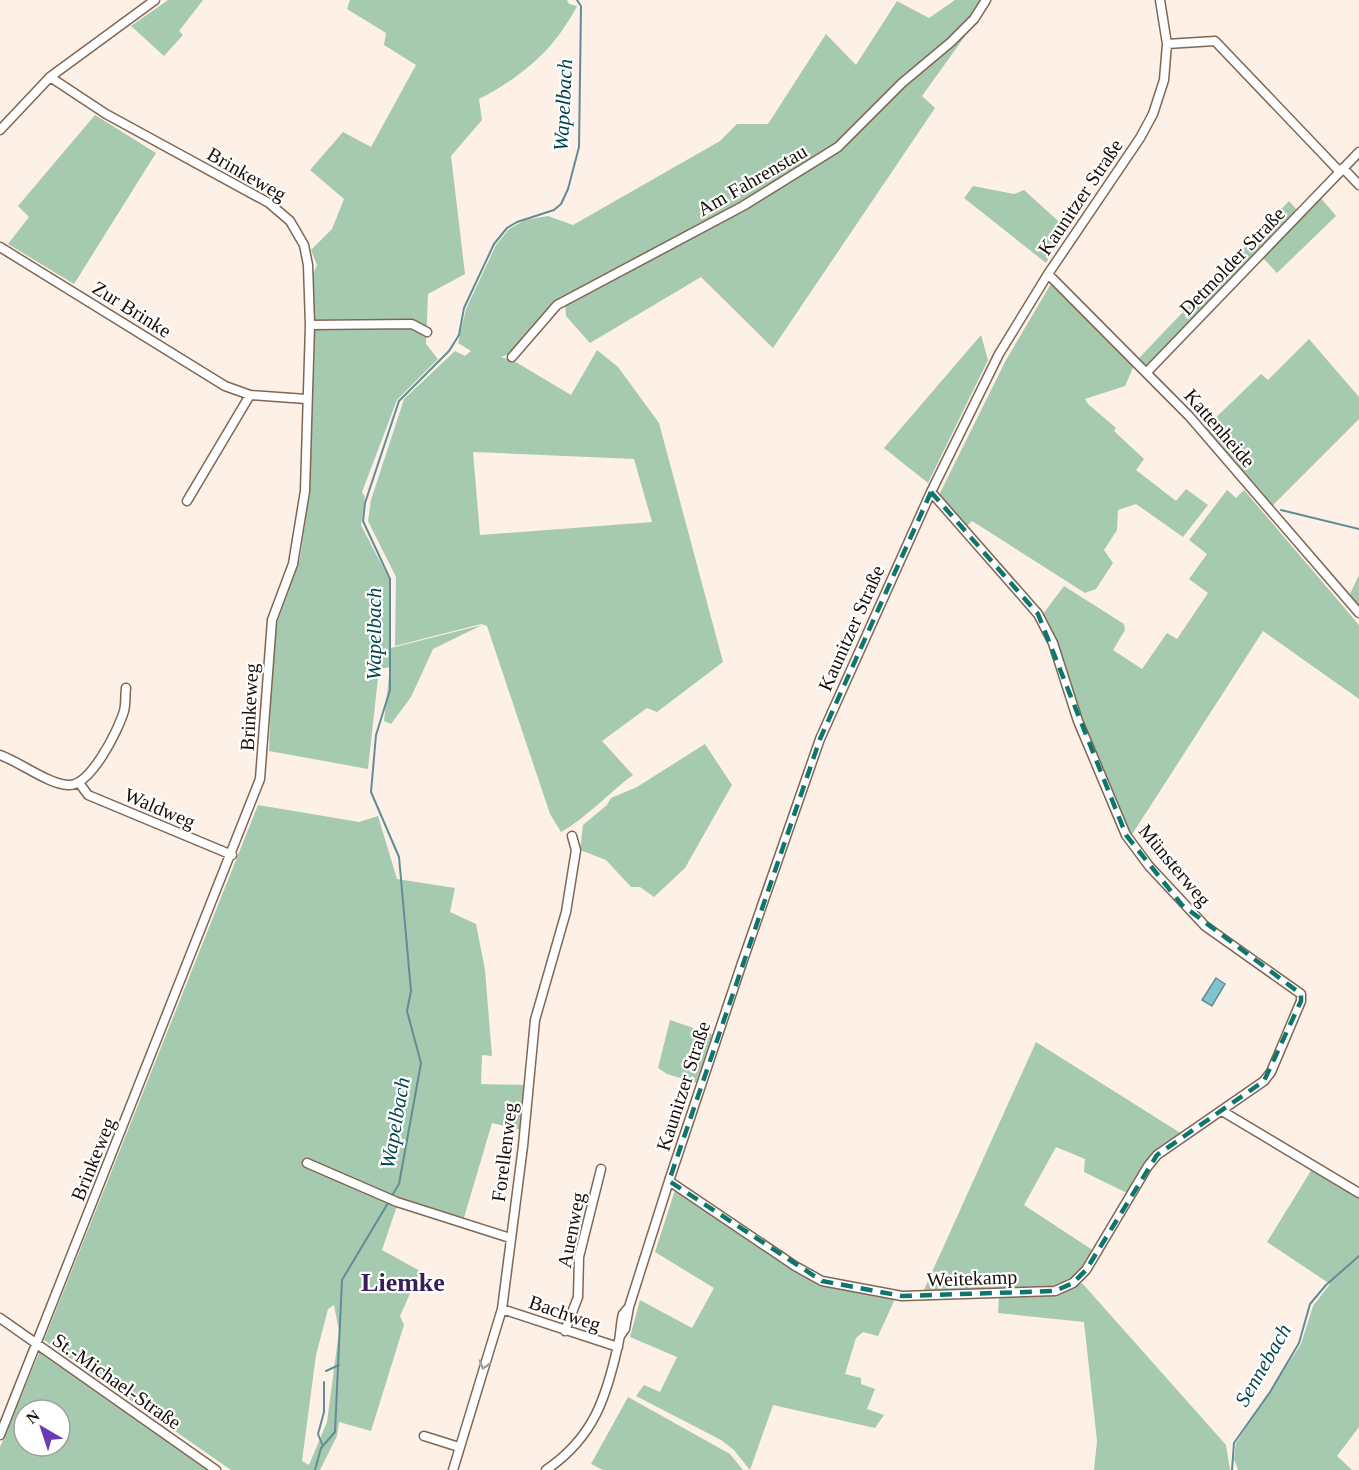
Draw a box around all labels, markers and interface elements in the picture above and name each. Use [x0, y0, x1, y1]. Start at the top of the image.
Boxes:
water label: Wapelbach [549, 58, 577, 152]
street label: Kaunitzer Straße [1033, 135, 1127, 259]
street label: Am Fahrenstau [693, 140, 811, 220]
street label: Brinkeweg [203, 143, 291, 206]
street label: Detmolder Straße [1175, 202, 1289, 320]
street label: Zur Brinke [89, 276, 175, 342]
street label: Kattenheide [1180, 384, 1260, 472]
street label: Kaunitzer Straße [814, 562, 889, 694]
water label: Wapelbach [362, 588, 386, 680]
street label: Brinkeweg [236, 663, 263, 751]
street label: Waldweg [121, 783, 199, 834]
street label: Münsterweg [1134, 820, 1216, 911]
street label: Kaunitzer Straße [652, 1018, 714, 1154]
water label: Wapelbach [375, 1075, 415, 1171]
street label: Forellenweg [487, 1101, 522, 1203]
street label: Brinkeweg [66, 1114, 121, 1204]
street label: Auenweg [553, 1190, 590, 1270]
street label: Weitekamp [926, 1265, 1018, 1292]
district label: Liemke [361, 1268, 445, 1297]
street label: Bachweg [526, 1290, 604, 1336]
water label: Sennebach [1230, 1320, 1296, 1410]
street label: St.-Michael-Straße [49, 1329, 186, 1434]
one-way arrow [479, 1359, 491, 1370]
north arrow [12, 1398, 72, 1458]
text: N [23, 1406, 43, 1427]

